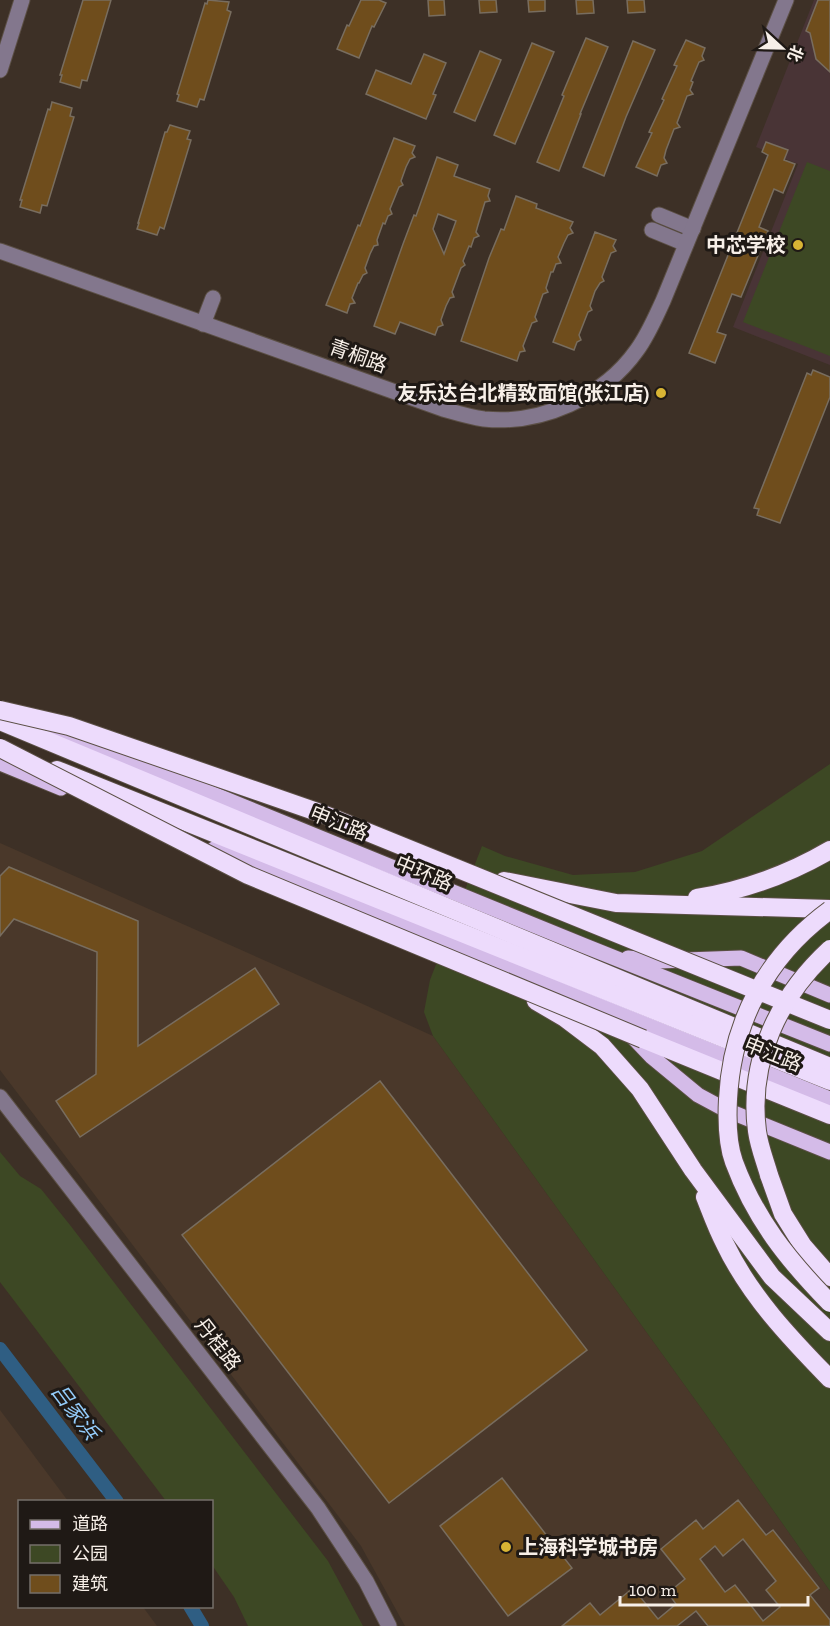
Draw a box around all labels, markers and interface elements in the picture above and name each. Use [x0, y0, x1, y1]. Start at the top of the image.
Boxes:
north arrow [752, 18, 812, 78]
text: 北 [784, 42, 807, 64]
place label: 中芯学校 [706, 233, 786, 257]
marker: 中芯学校 [791, 238, 805, 252]
street label: 青桐路 [326, 334, 390, 378]
place label: 友乐达台北精致面馆(张江店) [397, 381, 649, 405]
marker: 友乐达台北精致面馆(张江店) [654, 386, 668, 400]
street label: 申江路 [307, 801, 371, 845]
street label: 中环路 [392, 850, 456, 896]
street label: 申江路 [741, 1032, 805, 1076]
street label: 丹桂路 [190, 1313, 246, 1375]
water label: 吕家浜 [46, 1379, 106, 1446]
legend [18, 1500, 213, 1608]
text: 道路 [72, 1513, 108, 1535]
place label: 上海科学城书房 [518, 1535, 658, 1559]
marker: 上海科学城书房 [499, 1540, 513, 1554]
text: 公园 [72, 1543, 108, 1565]
scale bar [620, 1569, 808, 1607]
text: 建筑 [72, 1573, 108, 1595]
text: 100 m [629, 1579, 677, 1601]

